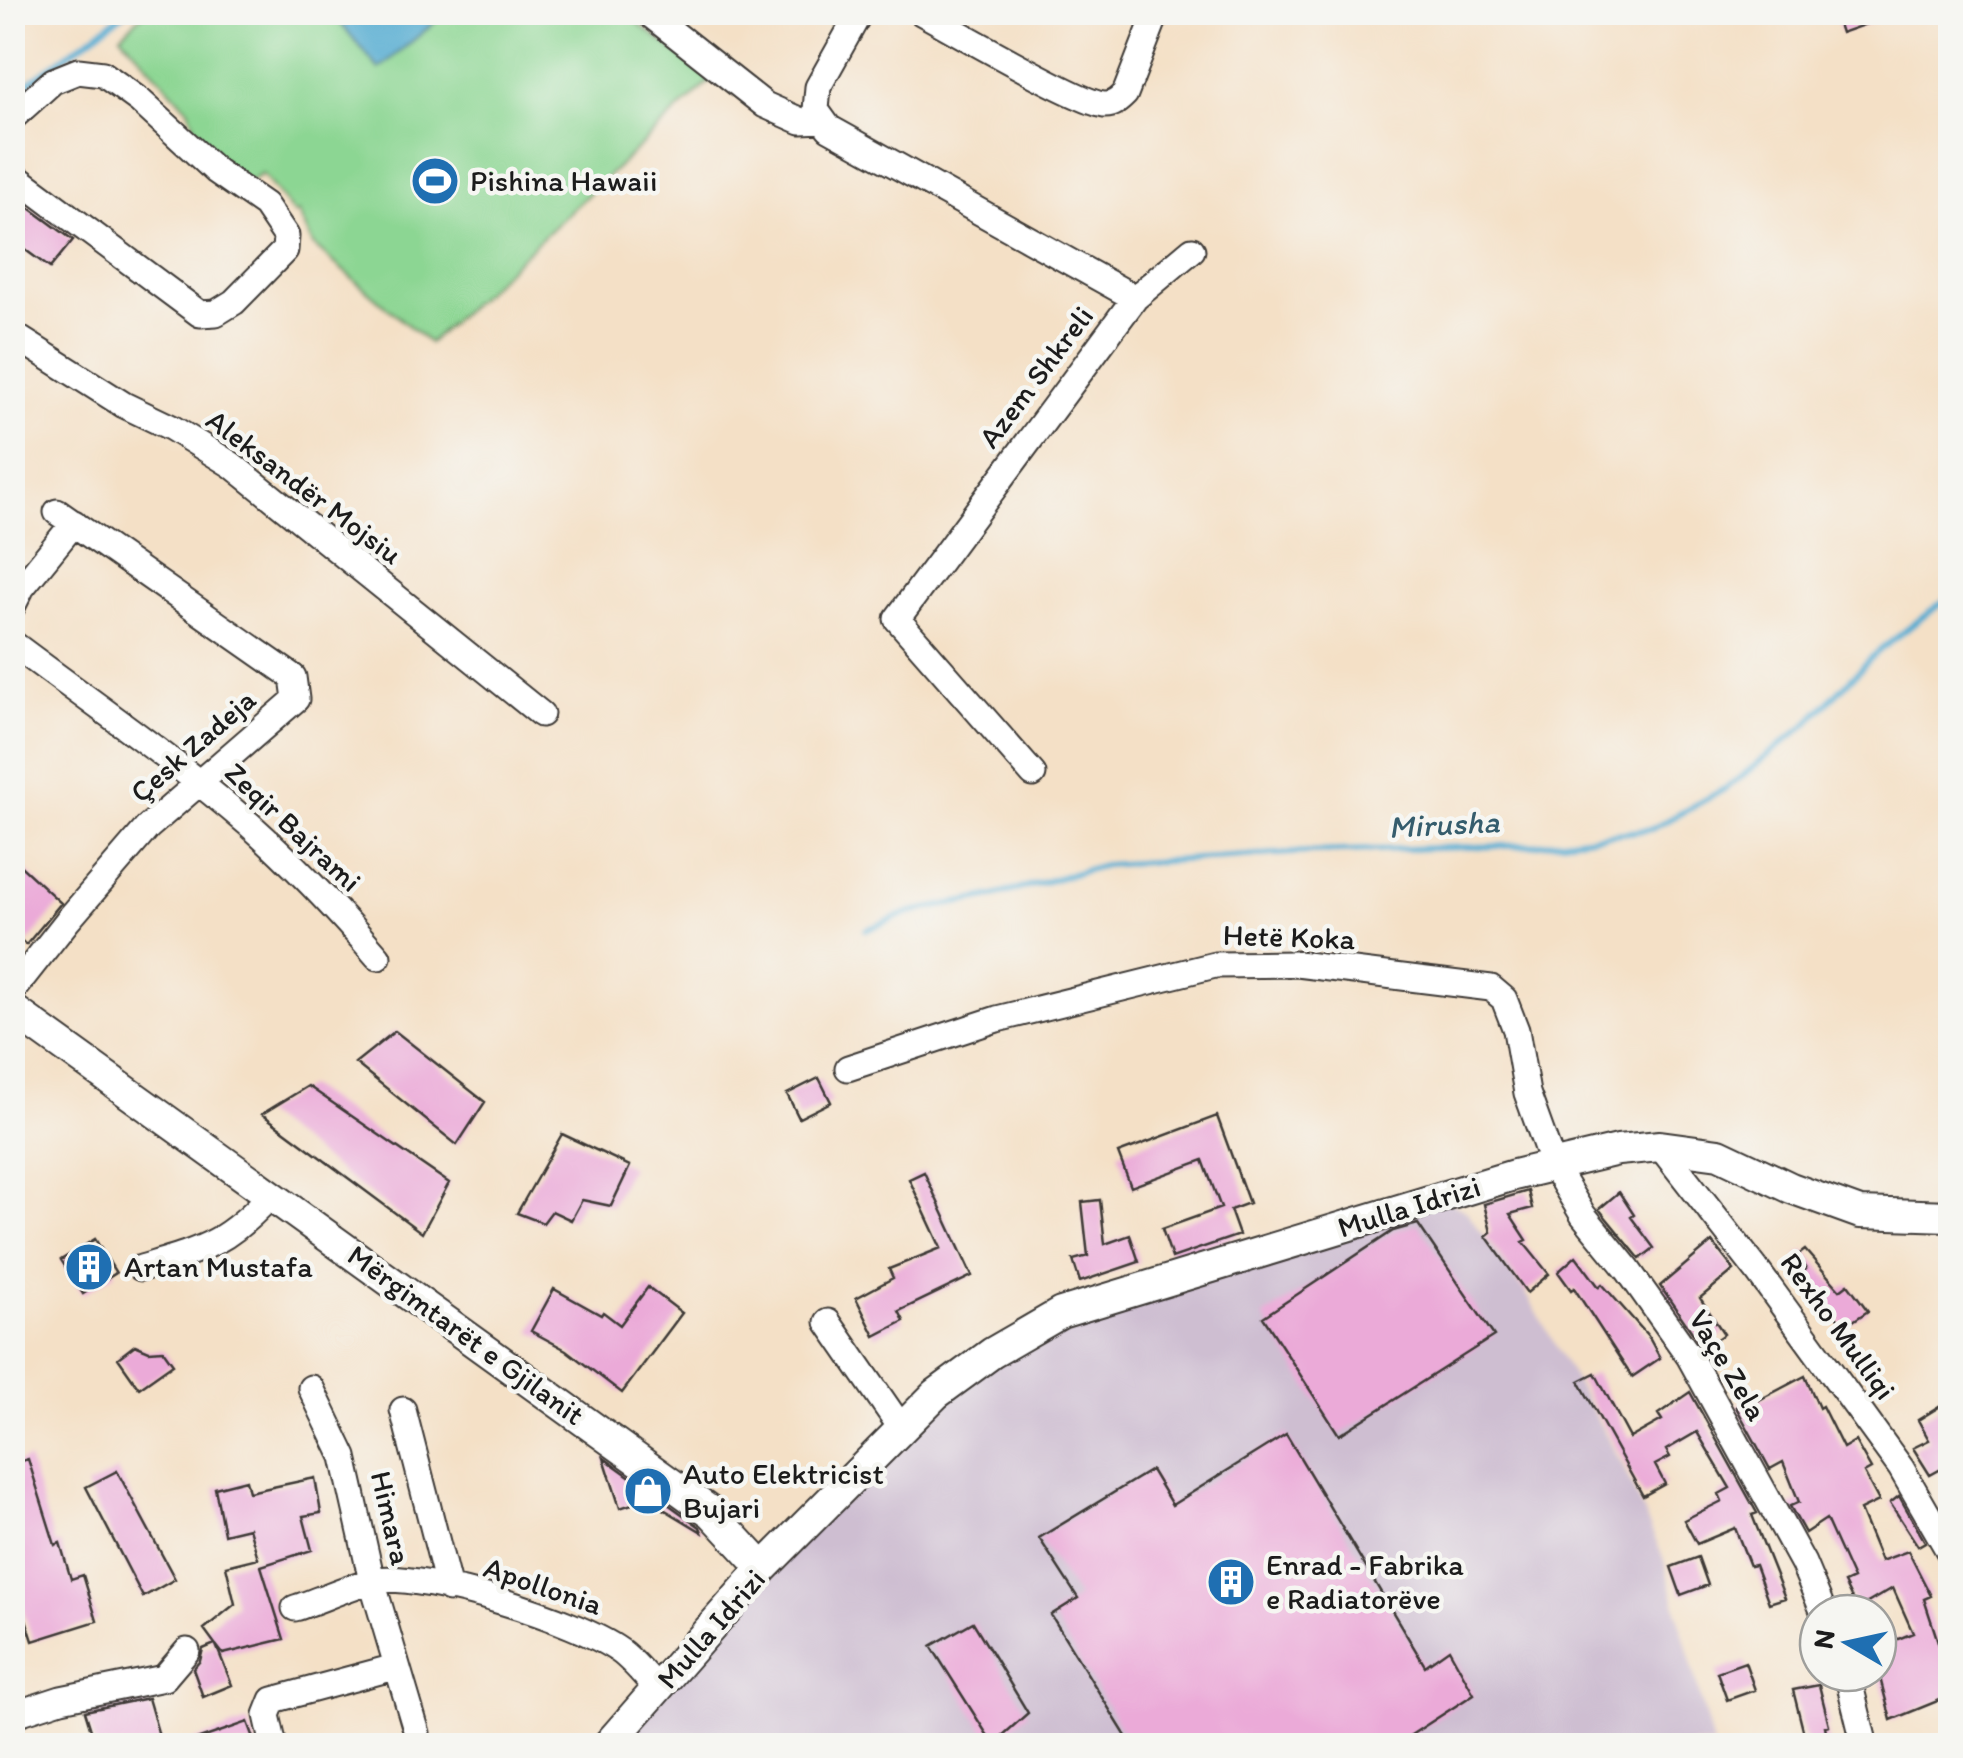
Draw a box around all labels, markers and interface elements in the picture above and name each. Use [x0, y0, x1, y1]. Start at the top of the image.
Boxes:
sports icon: Pishina Hawaii [409, 155, 461, 207]
place label: Pishina Hawaii [470, 162, 657, 199]
street label: Azem Shkreli [970, 298, 1101, 455]
street label: Aleksandër Mojsiu [199, 401, 410, 572]
street label: Çesk Zadeja [122, 681, 263, 810]
street label: Zeqir Bajrami [217, 754, 370, 899]
water label: Mirusha [1387, 802, 1501, 846]
street label: Hetë Koka [1222, 916, 1356, 957]
street label: Mulla Idrizi [1333, 1167, 1485, 1246]
street label: Mërgimtarët e Gjilanit [341, 1236, 592, 1433]
building icon: Artan Mustafa [63, 1241, 115, 1293]
street label: Rexho Mulliqi [1773, 1245, 1904, 1407]
place label: Artan Mustafa [124, 1248, 313, 1285]
street label: Vaçe Zela [1681, 1303, 1776, 1427]
place label: Auto Elektricist Bujari [683, 1455, 884, 1526]
shop icon: Auto Elektricist Bujari [622, 1465, 674, 1517]
street label: Himara [363, 1467, 420, 1569]
place label: Enrad - Fabrika e Radiatorëve [1266, 1546, 1464, 1617]
street label: Apollonia [479, 1548, 608, 1623]
building icon: Enrad - Fabrika e Radiatorëve [1205, 1556, 1257, 1608]
street label: Mulla Idrizi [648, 1561, 773, 1696]
north arrow [1798, 1593, 1898, 1693]
text: N [1805, 1627, 1842, 1651]

